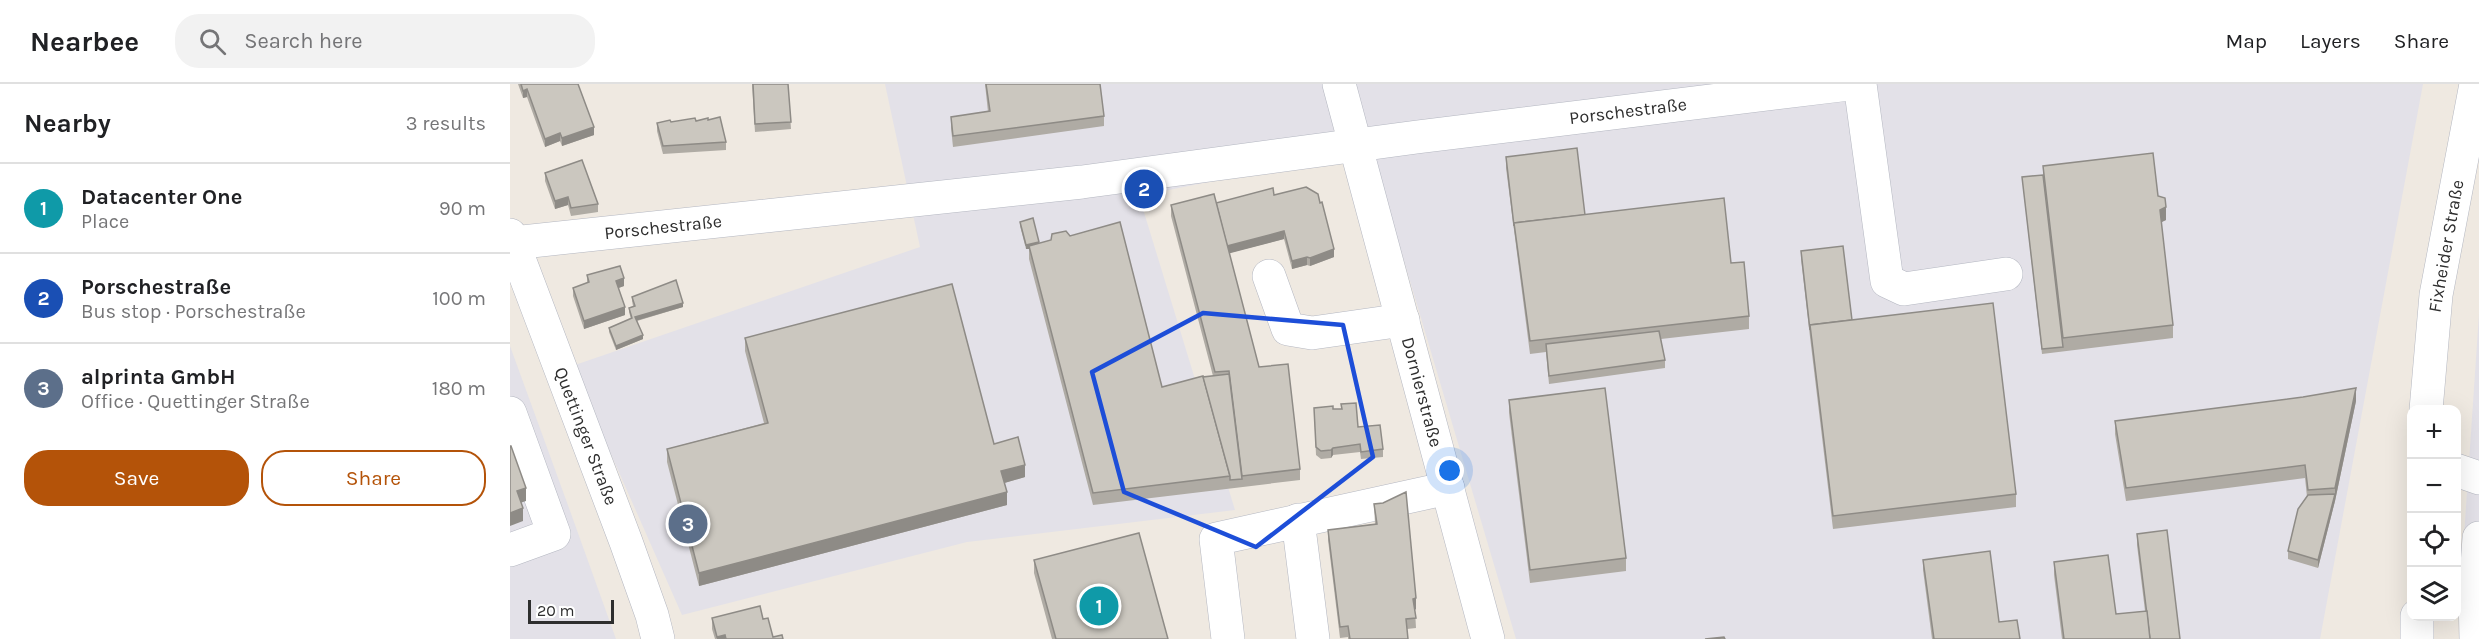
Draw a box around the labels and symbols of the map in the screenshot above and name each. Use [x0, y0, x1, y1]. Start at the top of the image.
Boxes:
street label: Porschestraße [1568, 93, 1688, 129]
pin: 2 [1124, 166, 1164, 212]
street label: Fixheider Straße [2423, 178, 2469, 314]
street label: Porschestraße [603, 210, 723, 244]
street label: Dornierstraße [1397, 335, 1447, 449]
street label: Quettinger Straße [550, 364, 622, 508]
your location [1435, 456, 1464, 485]
pin: 3 [668, 502, 708, 546]
pin: 1 [1080, 584, 1118, 628]
scale bar [528, 597, 614, 624]

